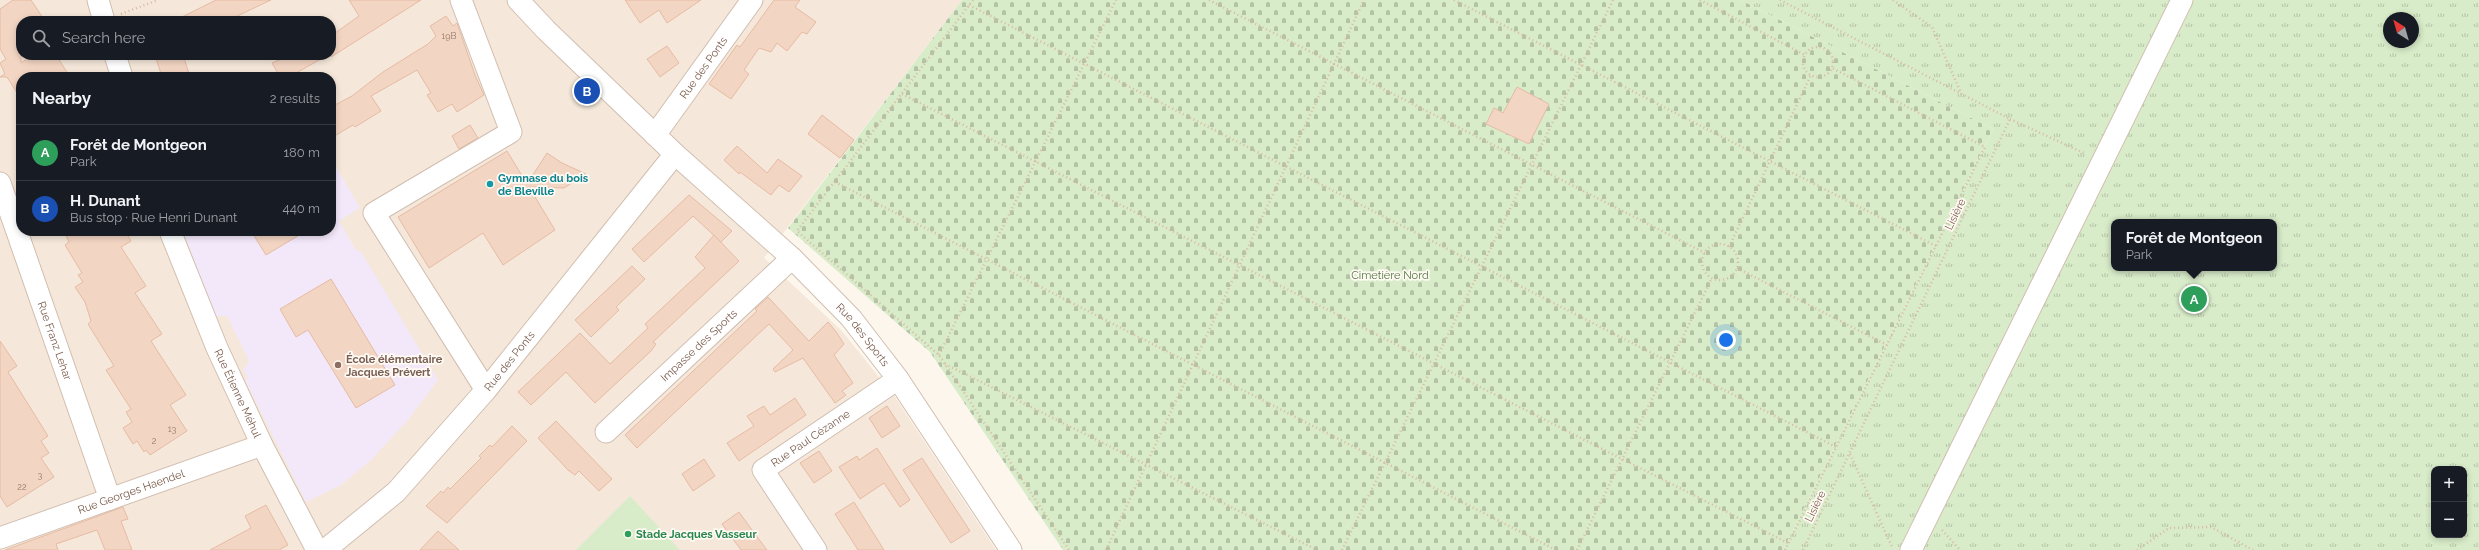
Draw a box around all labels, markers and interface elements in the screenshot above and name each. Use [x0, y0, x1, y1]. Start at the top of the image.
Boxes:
north arrow [2383, 12, 2419, 48]
search box [16, 16, 336, 60]
icon: search [30, 27, 52, 49]
text: Search here [62, 29, 145, 47]
house number: 19B [441, 31, 457, 41]
street label: Rue des Ponts [677, 34, 730, 101]
pin: B [574, 76, 600, 106]
text: Nearby [32, 88, 91, 108]
text: 2 results [270, 91, 320, 106]
text: Forêt de Montgeon [70, 136, 207, 154]
text: A [41, 145, 49, 160]
text: 180 m [284, 145, 320, 160]
text: Park [70, 154, 97, 169]
place label: Gymnase du bois de Bleville [498, 172, 589, 198]
marker: Gymnase du bois de Bleville [485, 179, 495, 189]
text: H. Dunant [70, 192, 141, 210]
street label: Lisière [1942, 196, 1969, 232]
text: B [41, 201, 49, 216]
text: 440 m [283, 201, 320, 216]
text: Bus stop · Rue Henri Dunant [70, 210, 237, 225]
popup [2111, 219, 2277, 271]
text: Forêt de Montgeon [2126, 229, 2262, 247]
text: Park [2126, 247, 2152, 262]
park label: Cimetière Nord [1351, 269, 1429, 282]
pin: A [2181, 284, 2207, 314]
street label: Rue Franz Lehar [35, 300, 74, 382]
street label: Rue des Sports [833, 301, 892, 369]
street label: Impasse des Sports [658, 307, 740, 384]
street label: Rue des Ponts [482, 329, 538, 394]
your location [1716, 330, 1736, 350]
street label: Rue Étienne Méhul [211, 347, 264, 440]
place label: École élémentaire Jacques Prévert [346, 352, 443, 379]
marker: École élémentaire Jacques Prévert [333, 360, 343, 370]
street label: Rue Paul Cézanne [769, 407, 853, 470]
house number: 13 [168, 424, 177, 434]
house number: 2 [152, 436, 157, 446]
map controls [2431, 466, 2467, 538]
button: + [2431, 466, 2467, 502]
street label: Rue Georges Haendel [76, 467, 186, 517]
house number: 3 [38, 470, 43, 480]
house number: 22 [17, 482, 27, 492]
street label: Lisière [1802, 488, 1829, 524]
button: − [2431, 502, 2467, 538]
place label: Stade Jacques Vasseur [636, 528, 757, 541]
marker: Stade Jacques Vasseur [623, 529, 633, 539]

